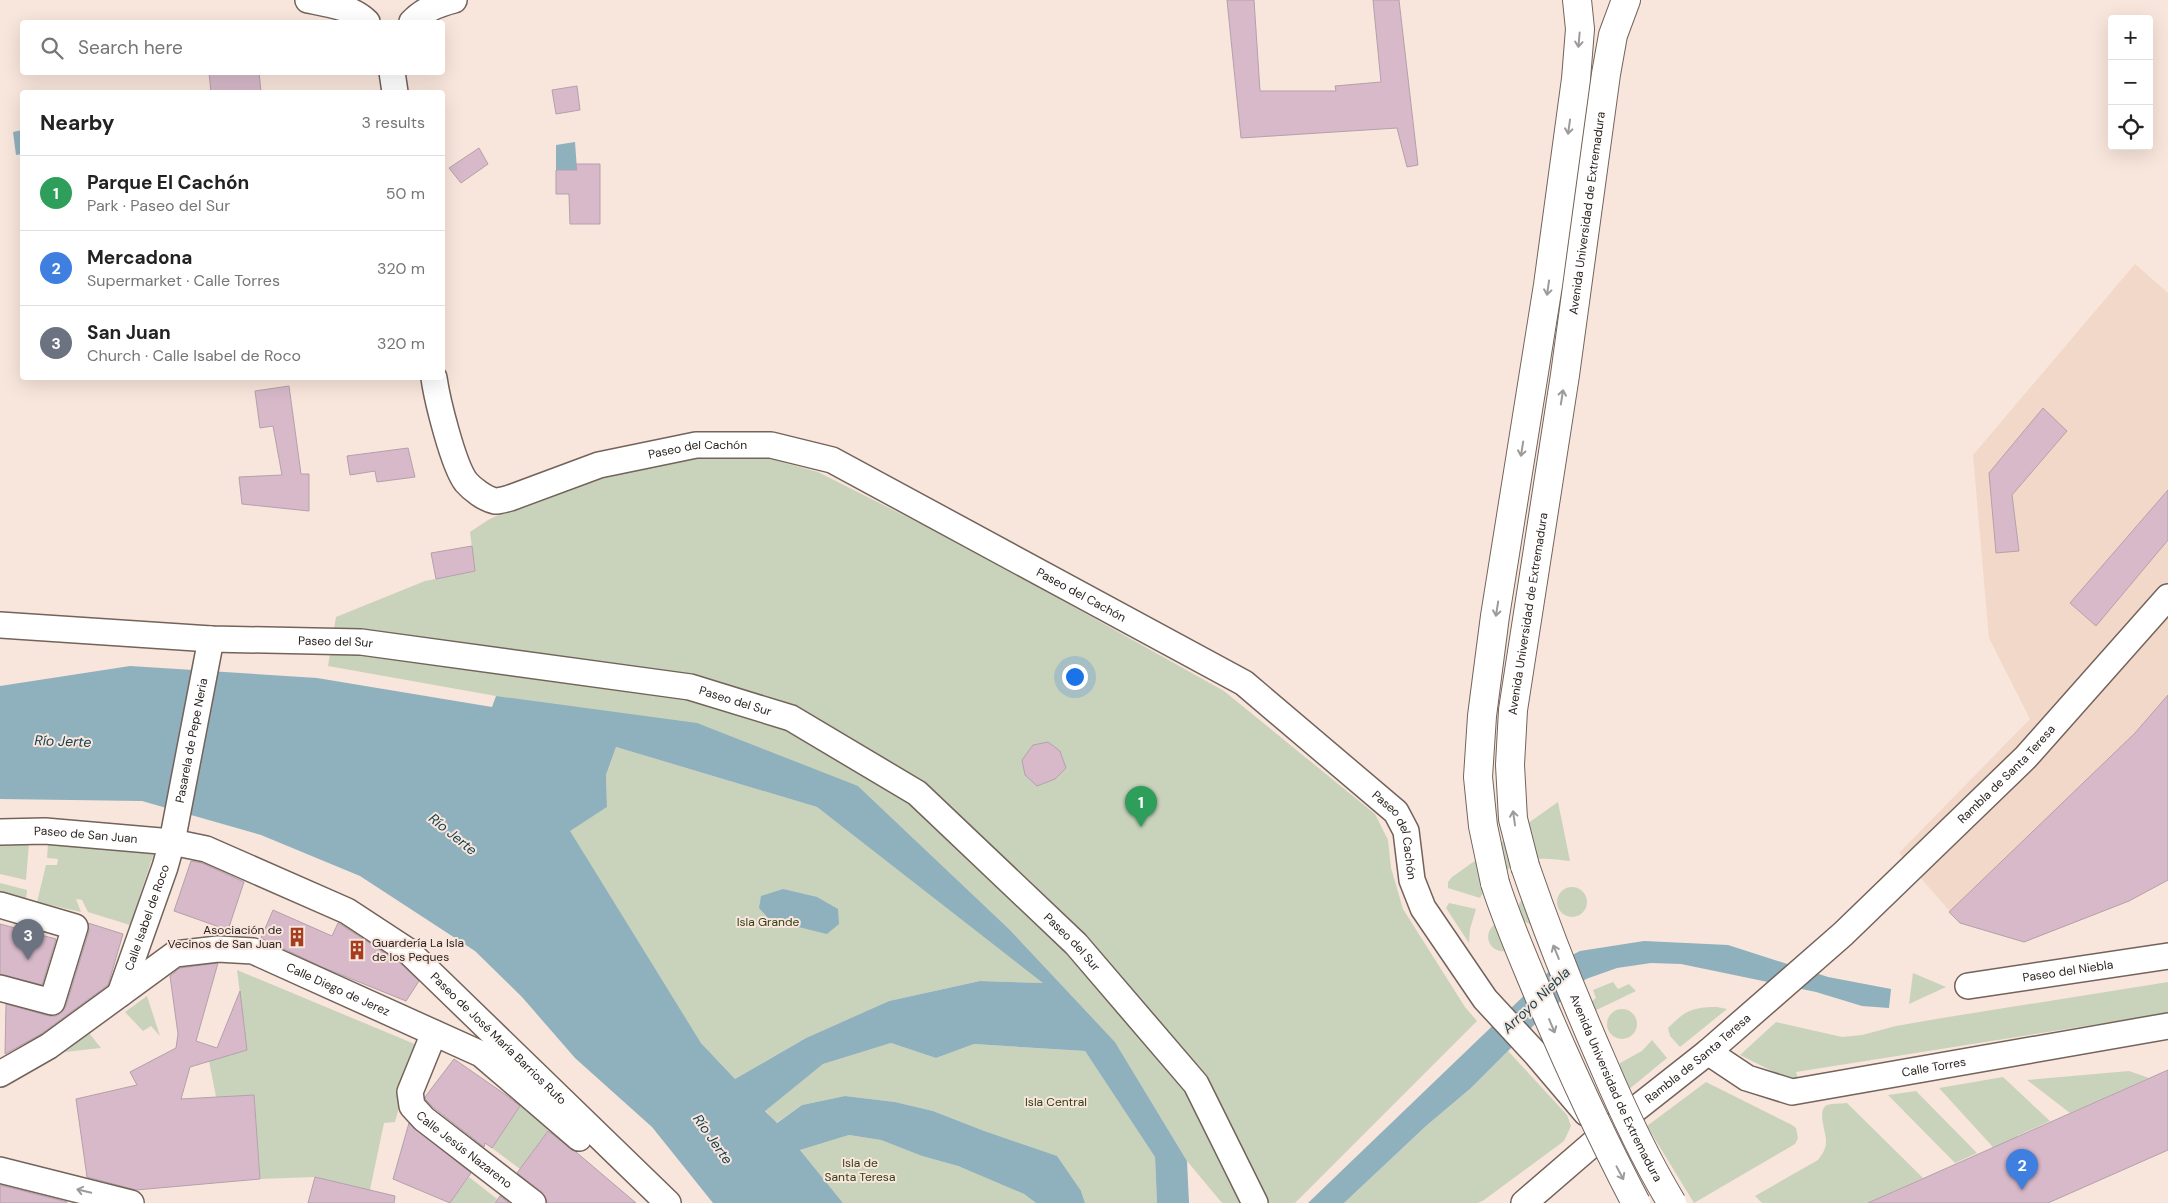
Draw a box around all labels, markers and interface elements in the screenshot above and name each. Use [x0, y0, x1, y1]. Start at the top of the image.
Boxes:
map controls [2108, 15, 2153, 150]
button: + [2108, 15, 2153, 60]
search box [20, 20, 445, 75]
one-way arrow [1574, 31, 1584, 47]
icon: search [38, 34, 66, 62]
text: Search here [78, 35, 183, 60]
button: − [2108, 60, 2153, 105]
button: locate [2108, 105, 2153, 150]
text: Nearby [40, 109, 114, 137]
street label: Avenida Universidad de Extremadura [1565, 111, 1609, 316]
text: 3 results [362, 112, 425, 133]
one-way arrow [1564, 119, 1574, 135]
text: Parque El Cachón [87, 170, 249, 195]
text: 1 [53, 183, 59, 204]
text: 50 m [386, 183, 425, 204]
text: Park · Paseo del Sur [87, 195, 230, 216]
text: Mercadona [87, 245, 192, 270]
text: 2 [51, 258, 61, 279]
text: 320 m [377, 258, 425, 279]
text: Supermarket · Calle Torres [87, 270, 280, 291]
one-way arrow [1542, 280, 1552, 296]
text: San Juan [87, 320, 171, 345]
text: 3 [51, 333, 61, 354]
text: 320 m [377, 333, 425, 354]
text: Church · Calle Isabel de Roco [87, 345, 301, 366]
one-way arrow [1557, 390, 1567, 406]
street label: Paseo del Cachón [647, 437, 747, 463]
one-way arrow [1517, 441, 1527, 457]
street label: Avenida Universidad de Extremadura [1505, 511, 1552, 715]
street label: Paseo del Cachón [1034, 564, 1129, 626]
one-way arrow [1491, 601, 1501, 617]
street label: Paseo del Sur [298, 633, 375, 652]
your location [1062, 664, 1088, 690]
street label: Pasarela de Pepe Neria [172, 677, 211, 804]
street label: Paseo del Sur [697, 682, 774, 720]
street label: Rambla de Santa Teresa [1954, 722, 2059, 827]
water label: Río Jerte [34, 731, 92, 751]
pin: 1 [1125, 786, 1157, 827]
street label: Paseo del Cachón [1369, 787, 1420, 881]
water label: Río Jerte [425, 809, 481, 859]
one-way arrow [1509, 811, 1519, 827]
street label: Paseo de San Juan [34, 823, 138, 847]
street label: Calle Isabel de Roco [121, 862, 173, 973]
street label: Paseo del Sur [1040, 910, 1104, 975]
park label: Isla Grande [737, 914, 799, 930]
pin: 3 [12, 919, 44, 960]
place label: Asociación de Vecinos de San Juan [168, 922, 282, 952]
building icon: Asociación de Vecinos de San Juan [286, 926, 308, 948]
place label: Guardería La Isla de los Peques [372, 935, 464, 965]
building icon: Guardería La Isla de los Peques [346, 939, 368, 961]
one-way arrow [1551, 945, 1560, 961]
street label: Paseo del Niebla [2021, 956, 2114, 986]
street label: Calle Diego de Jerez [284, 959, 392, 1020]
water label: Arroyo Niebla [1497, 963, 1574, 1038]
street label: Paseo de José María Barrios Rufo [427, 969, 570, 1108]
street label: Avenida Universidad de Extremadura [1566, 992, 1666, 1185]
street label: Rambla de Santa Teresa [1641, 1010, 1754, 1107]
one-way arrow [1548, 1018, 1557, 1033]
street label: Calle Torres [1901, 1054, 1967, 1081]
park label: Isla Central [1025, 1094, 1087, 1110]
street label: Calle Jesús Nazareno [413, 1108, 515, 1192]
water label: Río Jerte [689, 1111, 737, 1168]
pin: 2 [2006, 1149, 2038, 1190]
park label: Isla de Santa Teresa [825, 1155, 895, 1185]
one-way arrow [1616, 1165, 1626, 1180]
one-way arrow [76, 1186, 92, 1195]

